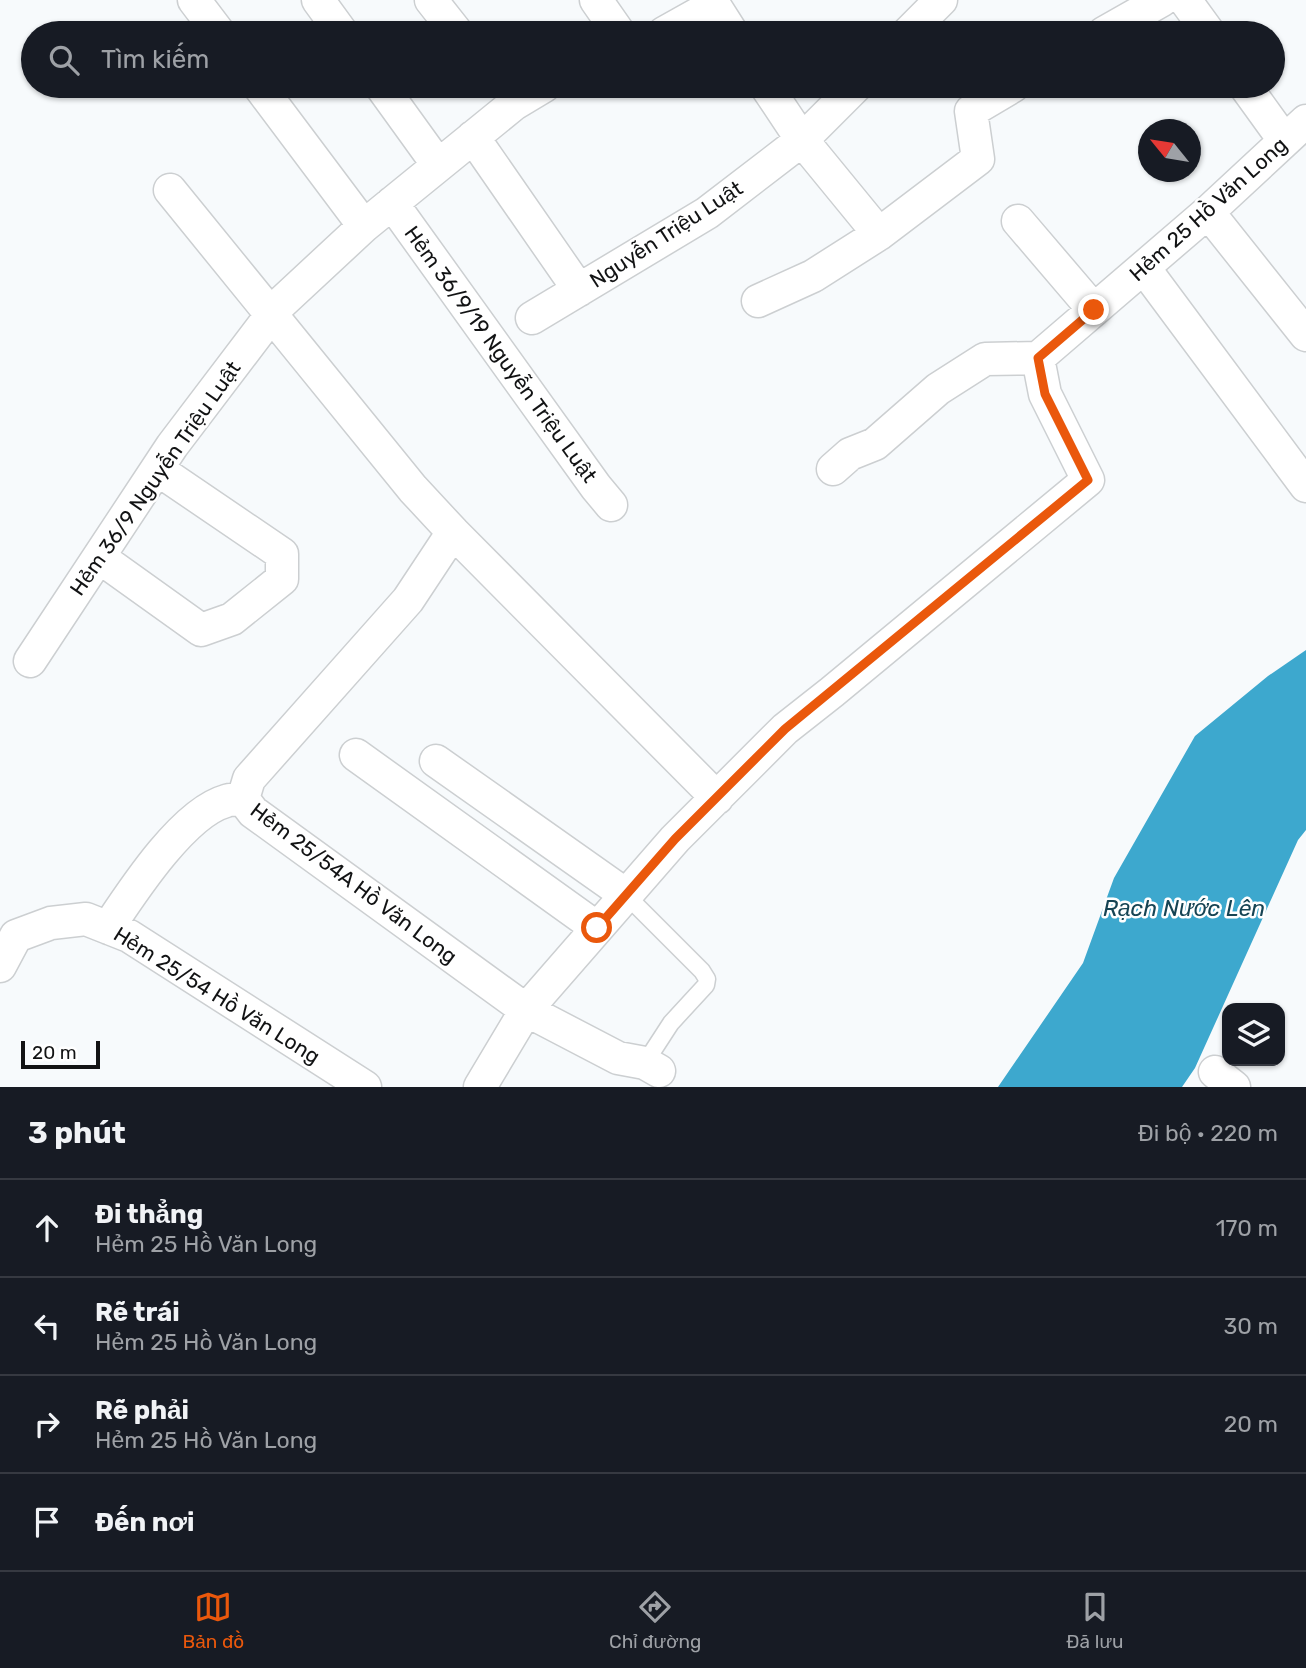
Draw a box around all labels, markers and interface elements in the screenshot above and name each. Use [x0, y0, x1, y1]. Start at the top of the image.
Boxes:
search box [21, 21, 1285, 98]
icon: search [45, 41, 83, 79]
text: Tìm kiếm [101, 44, 209, 75]
north arrow [1138, 119, 1201, 182]
street label: Hẻm 25 Hồ Văn Long [1124, 132, 1292, 286]
street label: Nguyễn Triệu Luật [585, 175, 747, 293]
street label: Hẻm 36/9/19 Nguyễn Triệu Luật [400, 221, 602, 487]
route end [1078, 294, 1109, 325]
street label: Hẻm 36/9 Nguyễn Triệu Luật [64, 356, 246, 600]
street label: Hẻm 25/54A Hồ Văn Long [246, 797, 462, 969]
water label: Rạch Nước Lên [1103, 894, 1265, 922]
route start [581, 912, 612, 943]
street label: Hẻm 25/54 Hồ Văn Long [109, 921, 325, 1069]
map controls [1222, 1003, 1285, 1066]
button: layers [1222, 1003, 1285, 1066]
scale bar [21, 1038, 100, 1070]
text: 20 m [32, 1041, 77, 1064]
text: 3 phút [28, 1115, 126, 1151]
text: Đi bộ · 220 m [1138, 1119, 1278, 1147]
text: Đi thẳng [95, 1199, 203, 1230]
icon: ahead [28, 1209, 66, 1247]
text: 170 m [1216, 1214, 1278, 1242]
text: Hẻm 25 Hồ Văn Long [95, 1230, 317, 1258]
text: Rẽ trái [95, 1297, 180, 1328]
icon: left [28, 1307, 66, 1345]
text: 30 m [1223, 1312, 1278, 1340]
text: Hẻm 25 Hồ Văn Long [95, 1328, 317, 1356]
text: Rẽ phải [95, 1395, 189, 1426]
icon: right [28, 1405, 66, 1443]
text: 20 m [1224, 1410, 1278, 1438]
text: Hẻm 25 Hồ Văn Long [95, 1426, 317, 1454]
icon: arrive [28, 1503, 66, 1541]
text: Đến nơi [95, 1507, 194, 1538]
tab: Bản đồ [182, 1588, 244, 1653]
tab: Chỉ đường [609, 1588, 701, 1653]
tab: Đã lưu [1066, 1588, 1124, 1653]

